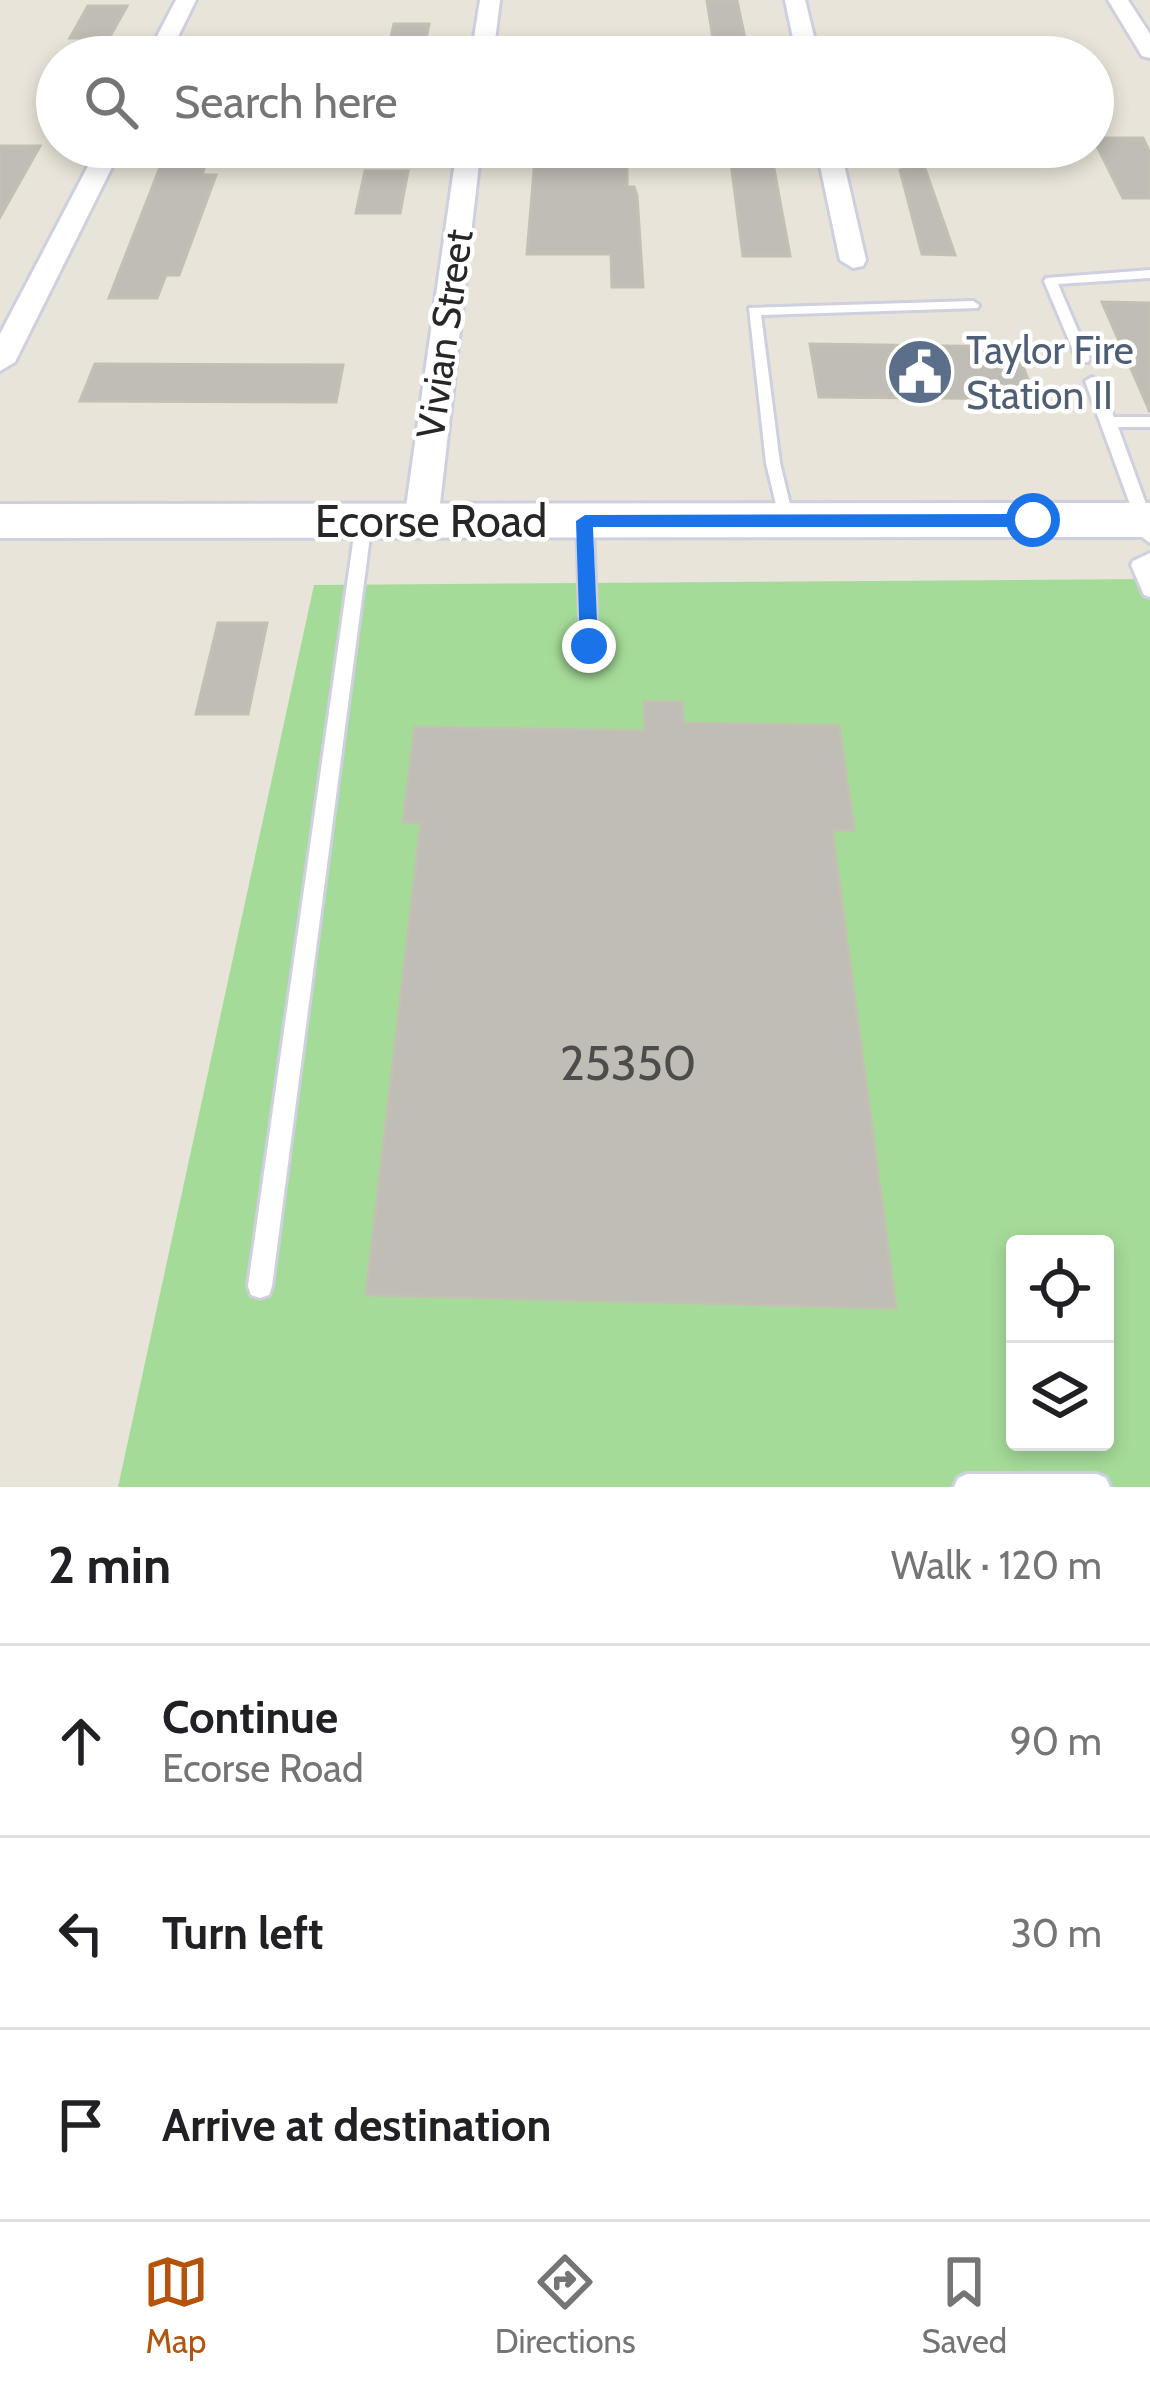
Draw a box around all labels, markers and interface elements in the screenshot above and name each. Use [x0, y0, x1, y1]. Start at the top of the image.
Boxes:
search box [36, 36, 1114, 168]
icon: search [78, 69, 144, 135]
text: Search here [174, 75, 398, 129]
street label: Vivian Street [406, 226, 482, 442]
place label: Taylor Fire Station II [966, 326, 1134, 419]
public building icon: Taylor Fire Station II [885, 337, 955, 407]
route start [1006, 493, 1060, 547]
street label: Ecorse Road [315, 494, 547, 548]
route end [562, 619, 616, 673]
house number: 25350 [560, 1034, 696, 1092]
map controls [1006, 1235, 1114, 1451]
button: locate [1006, 1235, 1114, 1343]
button: layers [1006, 1343, 1114, 1451]
text: 2 min [48, 1534, 171, 1596]
text: Walk · 120 m [891, 1541, 1102, 1589]
text: Continue [162, 1690, 338, 1744]
icon: ahead [48, 1708, 114, 1774]
text: 90 m [1010, 1717, 1102, 1765]
text: Ecorse Road [162, 1744, 364, 1792]
icon: left [48, 1900, 114, 1966]
text: Turn left [162, 1906, 324, 1960]
text: 30 m [1011, 1909, 1102, 1957]
icon: arrive [48, 2092, 114, 2158]
text: Arrive at destination [162, 2098, 551, 2152]
tab: Map [143, 2249, 209, 2361]
tab: Directions [495, 2249, 636, 2361]
tab: Saved [921, 2249, 1007, 2361]

